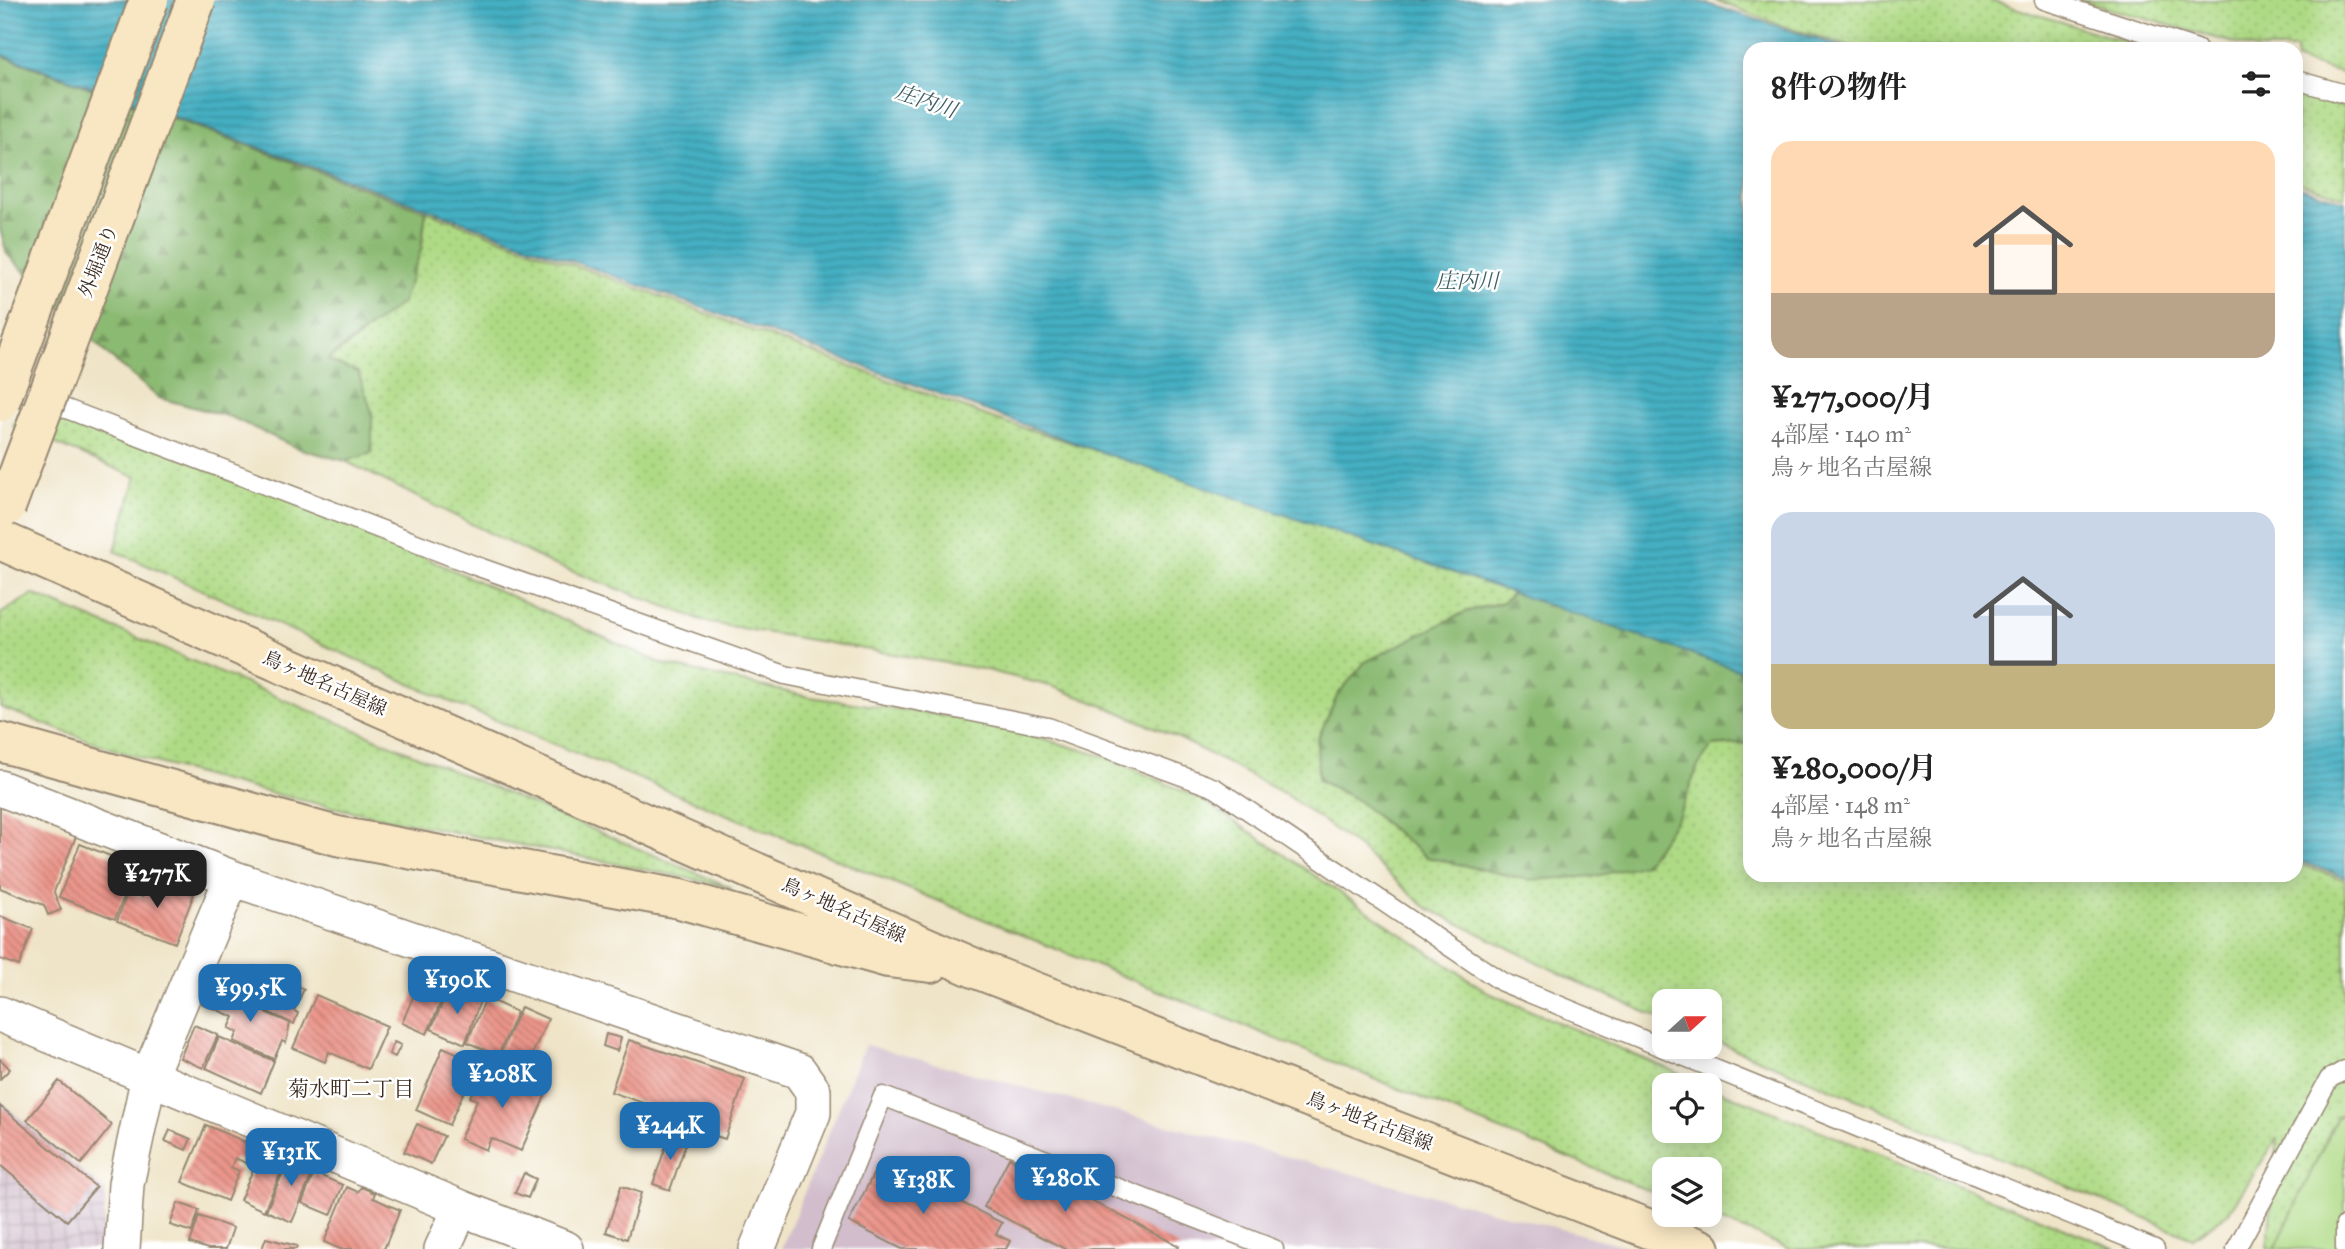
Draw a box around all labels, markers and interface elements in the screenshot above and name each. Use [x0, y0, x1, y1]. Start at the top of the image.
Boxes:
icon: filters [2237, 65, 2275, 103]
text: 8件の物件 [1771, 69, 1907, 105]
water label: 庄内川 [892, 78, 962, 124]
icon: home [1960, 187, 2086, 313]
street label: 外堀通り [74, 221, 122, 301]
water label: 庄内川 [1436, 268, 1500, 294]
text: ¥277,000/月 [1771, 379, 1935, 415]
text: 4部屋 · 140 m² [1771, 420, 1911, 448]
text: 鳥ヶ地名古屋線 [1771, 453, 1932, 481]
icon: home [1960, 558, 2086, 684]
street label: 鳥ヶ地名古屋線 [260, 645, 390, 721]
text: ¥280,000/月 [1771, 750, 1937, 786]
text: 4部屋 · 148 m² [1771, 791, 1910, 819]
text: 鳥ヶ地名古屋線 [1771, 824, 1932, 852]
pin: ¥277K [108, 850, 206, 910]
text: ¥277K [124, 859, 190, 887]
street label: 鳥ヶ地名古屋線 [779, 872, 909, 948]
pin: ¥190K [408, 956, 506, 1016]
pin: ¥99.5K [193, 964, 307, 1024]
text: ¥190K [424, 965, 490, 993]
text: ¥99.5K [214, 973, 286, 1001]
north arrow [1652, 989, 1722, 1059]
map controls [1652, 989, 1722, 1227]
pin: ¥208K [453, 1050, 551, 1110]
text: ¥208K [468, 1059, 536, 1087]
button: locate [1652, 1073, 1722, 1143]
district label: 菊水町二丁目 [288, 1076, 414, 1102]
street label: 鳥ヶ地名古屋線 [1304, 1086, 1436, 1156]
pin: ¥244K [621, 1102, 719, 1162]
text: ¥244K [636, 1111, 704, 1139]
pin: ¥131K [242, 1128, 340, 1188]
text: ¥131K [262, 1137, 320, 1165]
pin: ¥280K [1016, 1154, 1114, 1214]
pin: ¥138K [874, 1156, 972, 1216]
button: layers [1652, 1157, 1722, 1227]
text: ¥280K [1031, 1163, 1099, 1191]
text: ¥138K [892, 1165, 954, 1193]

